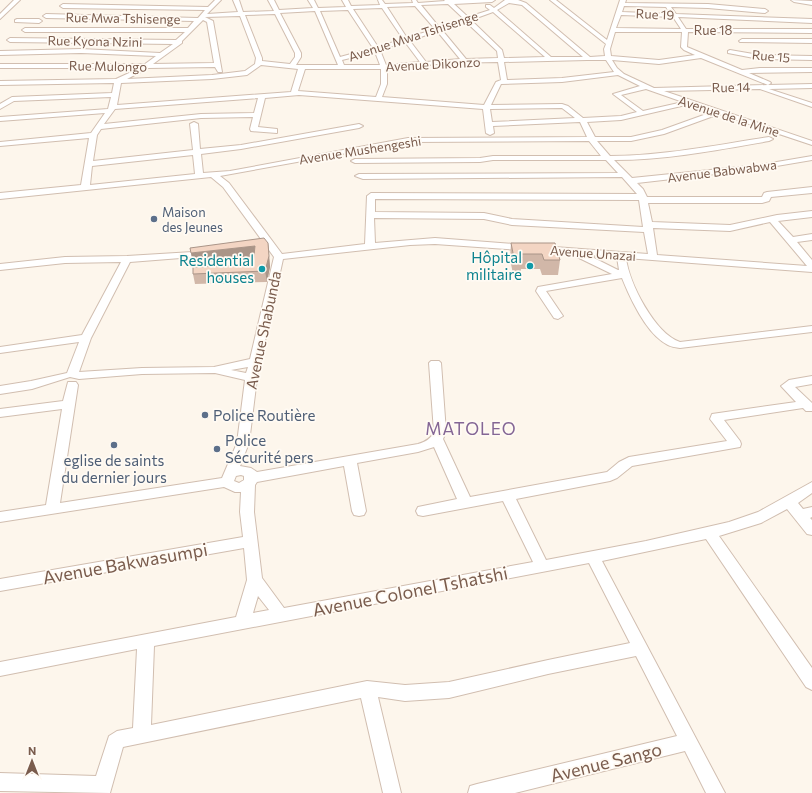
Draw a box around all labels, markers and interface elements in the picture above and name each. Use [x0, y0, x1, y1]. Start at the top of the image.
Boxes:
street label: Rue 19 [635, 5, 675, 23]
street label: Avenue Mwa Tshisenge [346, 7, 480, 65]
street label: Rue Mwa Tshisenge [65, 9, 181, 27]
street label: Rue 18 [694, 22, 732, 38]
street label: Rue Kyona Nzini [47, 32, 143, 50]
street label: Rue 15 [751, 46, 791, 66]
street label: Avenue Dikonzo [385, 54, 481, 74]
street label: Rue Mulongo [69, 57, 147, 75]
street label: Rue 14 [712, 79, 751, 95]
street label: Avenue de la Mine [676, 92, 782, 140]
street label: Avenue Mushengeshi [298, 132, 422, 168]
street label: Avenue Babwabwa [666, 156, 778, 186]
place label: Maison des Jeunes [162, 204, 223, 235]
marker: Maison des Jeunes [149, 214, 159, 224]
street label: Avenue Unazai [549, 242, 637, 264]
place label: Hôpital militaire [466, 248, 522, 283]
place label: Residential houses [179, 251, 254, 286]
marker: Hôpital militaire [525, 261, 535, 271]
marker: Residential houses [257, 264, 267, 274]
street label: Avenue Shabunda [242, 269, 284, 391]
place label: Police Routière [213, 406, 316, 424]
marker: Police Routière [200, 410, 210, 420]
district label: MATOLEO [425, 418, 517, 439]
place label: Police Sécurité pers [225, 431, 314, 466]
marker: eglise de saints du dernier jours [109, 440, 119, 450]
marker: Police Sécurité pers [212, 444, 222, 454]
place label: eglise de saints du dernier jours [61, 451, 167, 486]
street label: Avenue Bakwasumpi [41, 538, 209, 588]
street label: Avenue Colonel Tshatshi [311, 561, 509, 621]
street label: Avenue Sango [548, 738, 664, 786]
north arrow [12, 741, 52, 781]
text: N [28, 744, 36, 757]

